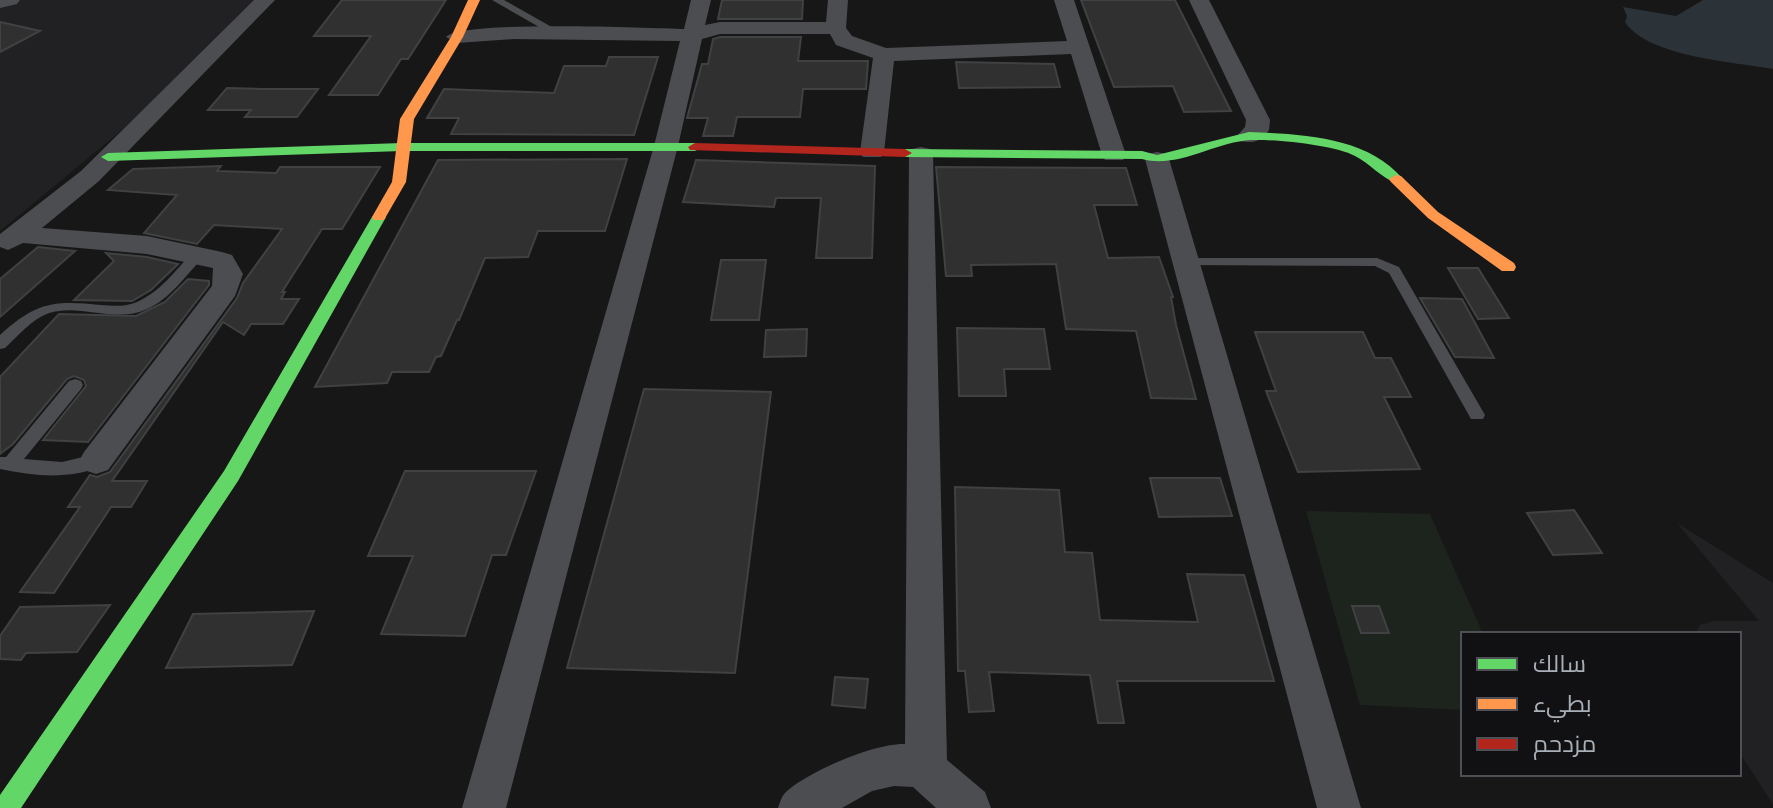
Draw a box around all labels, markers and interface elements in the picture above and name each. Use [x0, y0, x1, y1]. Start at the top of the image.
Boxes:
legend [1461, 632, 1741, 776]
text: سالك [1533, 649, 1586, 678]
text: بطيء [1533, 689, 1592, 723]
text: مزدحم [1533, 729, 1596, 760]

